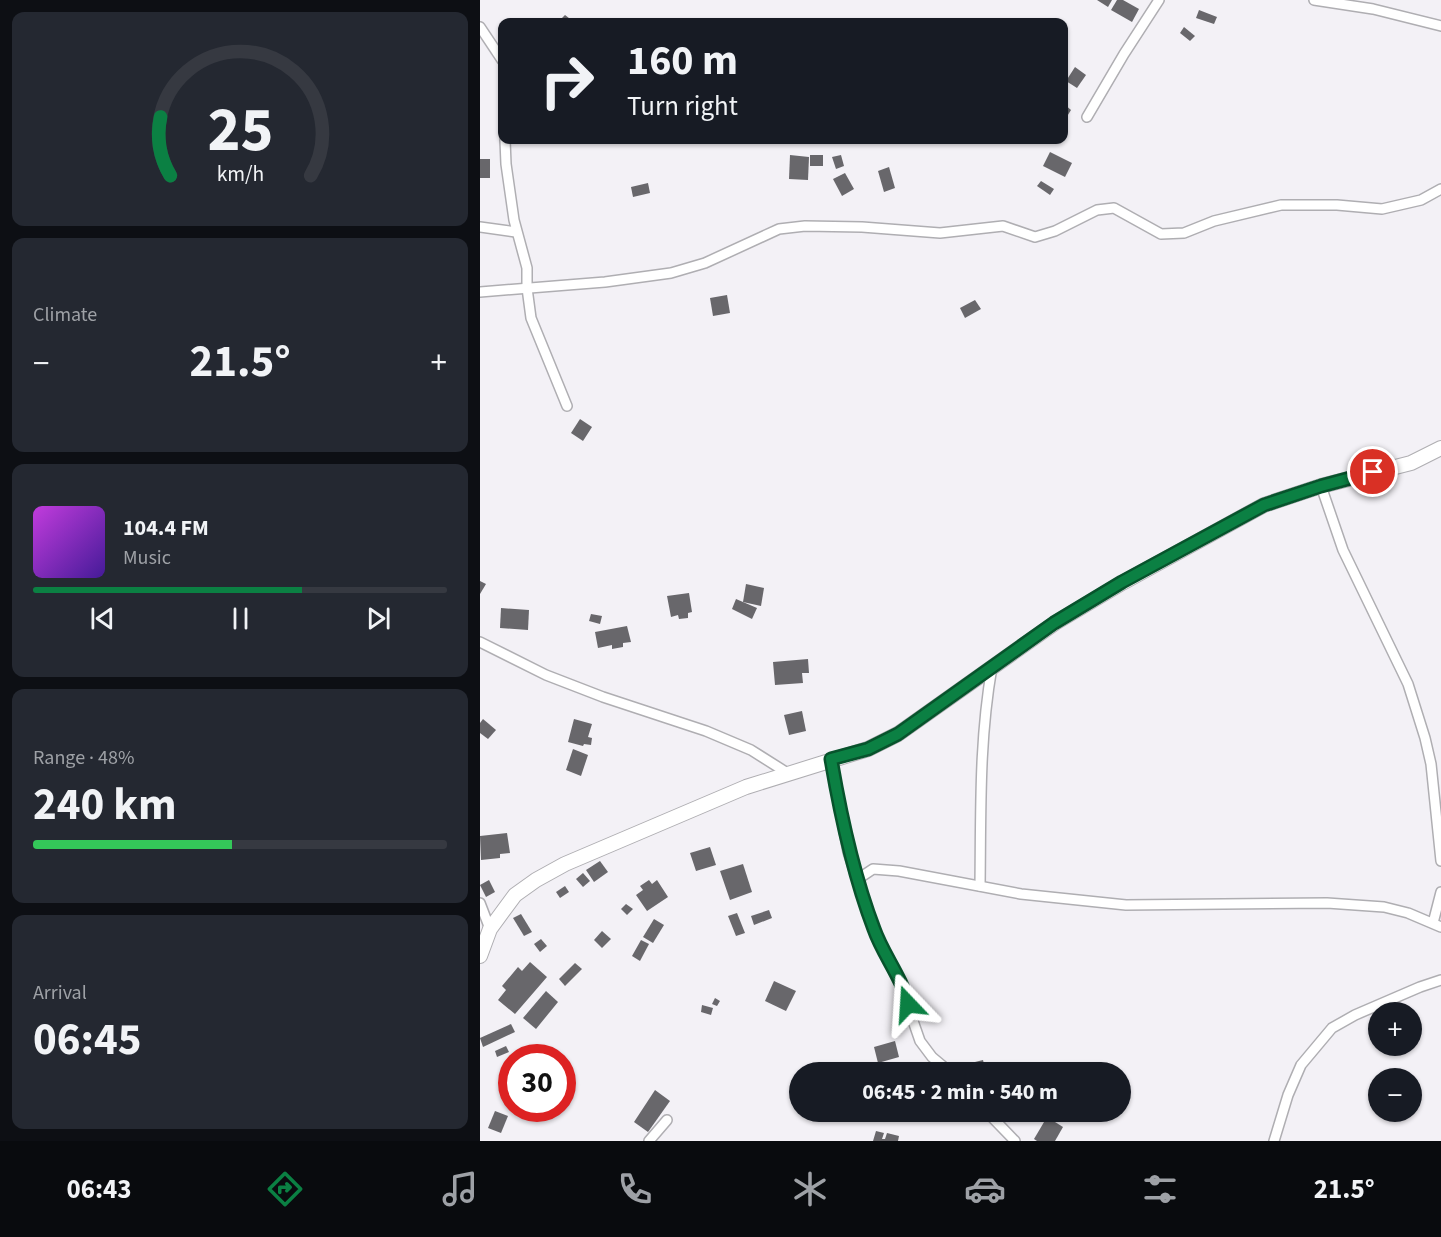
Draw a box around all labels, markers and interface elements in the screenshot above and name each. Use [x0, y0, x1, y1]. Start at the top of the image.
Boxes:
text: 160 m [627, 31, 738, 91]
icon: right [528, 42, 606, 120]
text: 25 [207, 86, 273, 175]
text: Turn right [627, 87, 738, 126]
text: km/h [216, 159, 264, 190]
text: Climate [33, 301, 97, 329]
text: 21.5° [189, 330, 291, 394]
text: − [33, 340, 49, 387]
text: + [431, 340, 447, 387]
pin [1347, 446, 1398, 497]
icon: arrive [1356, 455, 1389, 488]
text: 104.4 FM [123, 512, 209, 544]
text: Music [123, 544, 171, 572]
icon: previous [86, 602, 119, 635]
icon: pause [224, 602, 257, 635]
icon: next [362, 602, 395, 635]
text: Range · 48% [33, 744, 134, 772]
text: 240 km [33, 773, 177, 837]
position arrow [876, 972, 940, 1036]
text: Arrival [33, 979, 87, 1007]
map controls [1368, 1002, 1422, 1122]
button: + [1368, 1002, 1422, 1056]
text: 06:45 [33, 1008, 142, 1072]
speed limit sign: 30 [498, 1044, 576, 1122]
button: − [1368, 1068, 1422, 1122]
text: 06:45 · 2 min · 540 m [862, 1076, 1058, 1108]
icon: directions [264, 1168, 306, 1210]
icon: music [439, 1168, 481, 1210]
icon: phone [614, 1168, 656, 1210]
icon: climate [789, 1168, 831, 1210]
icon: car [964, 1168, 1006, 1210]
icon: filters [1139, 1168, 1181, 1210]
text: 06:43 [66, 1170, 132, 1209]
text: 21.5° [1314, 1170, 1375, 1209]

